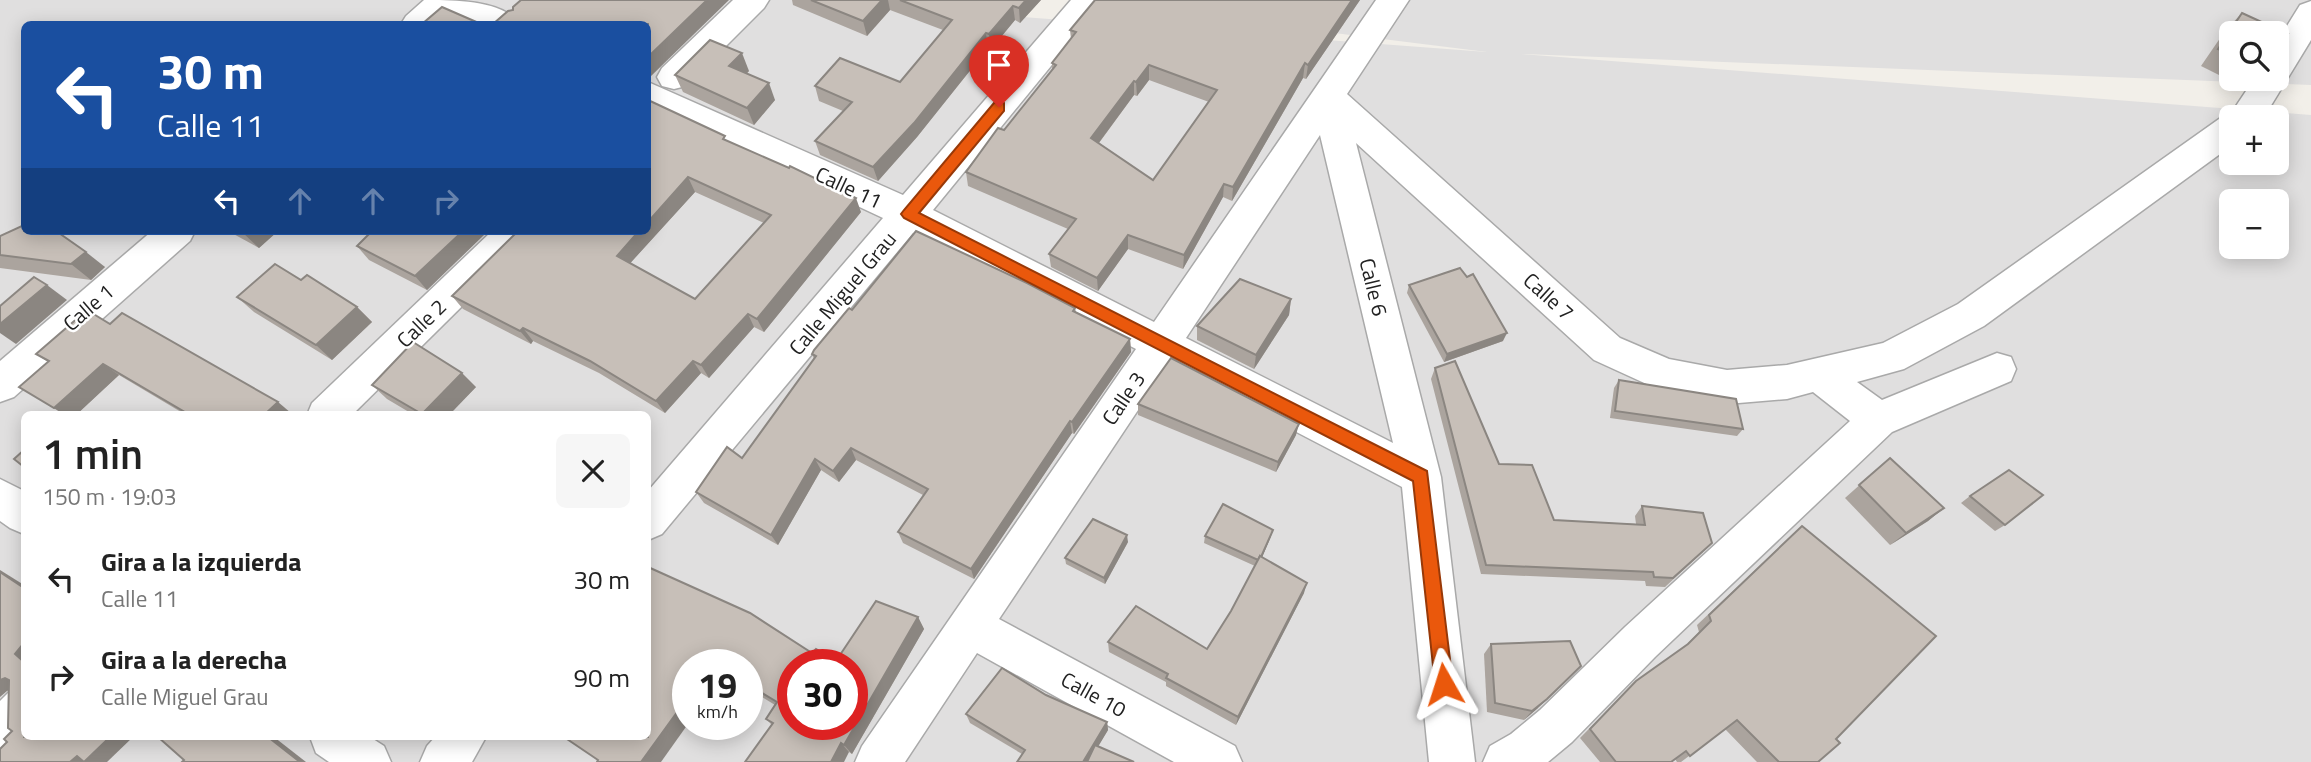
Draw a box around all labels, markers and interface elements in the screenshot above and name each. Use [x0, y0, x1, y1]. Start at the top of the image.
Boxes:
map controls [2219, 21, 2289, 259]
button: search [2219, 21, 2289, 91]
text: 30 m [157, 33, 264, 108]
pin [969, 35, 1029, 107]
icon: arrive [980, 46, 1018, 84]
icon: left [42, 49, 133, 140]
text: Calle 11 [157, 101, 264, 149]
button: + [2219, 105, 2289, 175]
street label: Calle 11 [810, 158, 888, 216]
icon: left [208, 182, 246, 220]
icon: ahead [281, 182, 319, 220]
icon: ahead [354, 182, 392, 220]
icon: right [427, 182, 465, 220]
button: − [2219, 189, 2289, 259]
street label: Calle Miguel Grau [781, 224, 903, 362]
street label: Calle 6 [1351, 255, 1397, 319]
street label: Calle 7 [1517, 264, 1581, 328]
street label: Calle 1 [55, 276, 121, 338]
street label: Calle 2 [389, 291, 453, 355]
street label: Calle 3 [1093, 365, 1153, 431]
text: 1 min [42, 421, 143, 485]
button: close [556, 434, 630, 508]
text: 150 m · 19:03 [42, 479, 177, 514]
text: Gira a la izquierda [101, 542, 302, 581]
icon: left [42, 560, 80, 598]
text: 30 m [573, 560, 630, 599]
text: Calle 11 [101, 581, 178, 616]
text: Gira a la derecha [101, 640, 287, 679]
position arrow [1407, 647, 1481, 721]
speed limit sign: 30 [777, 649, 868, 740]
icon: right [42, 658, 80, 696]
text: 90 m [573, 658, 630, 697]
text: 19 [698, 658, 737, 712]
street label: Calle 10 [1055, 663, 1133, 725]
text: Calle Miguel Grau [101, 679, 269, 714]
text: km/h [697, 698, 738, 725]

